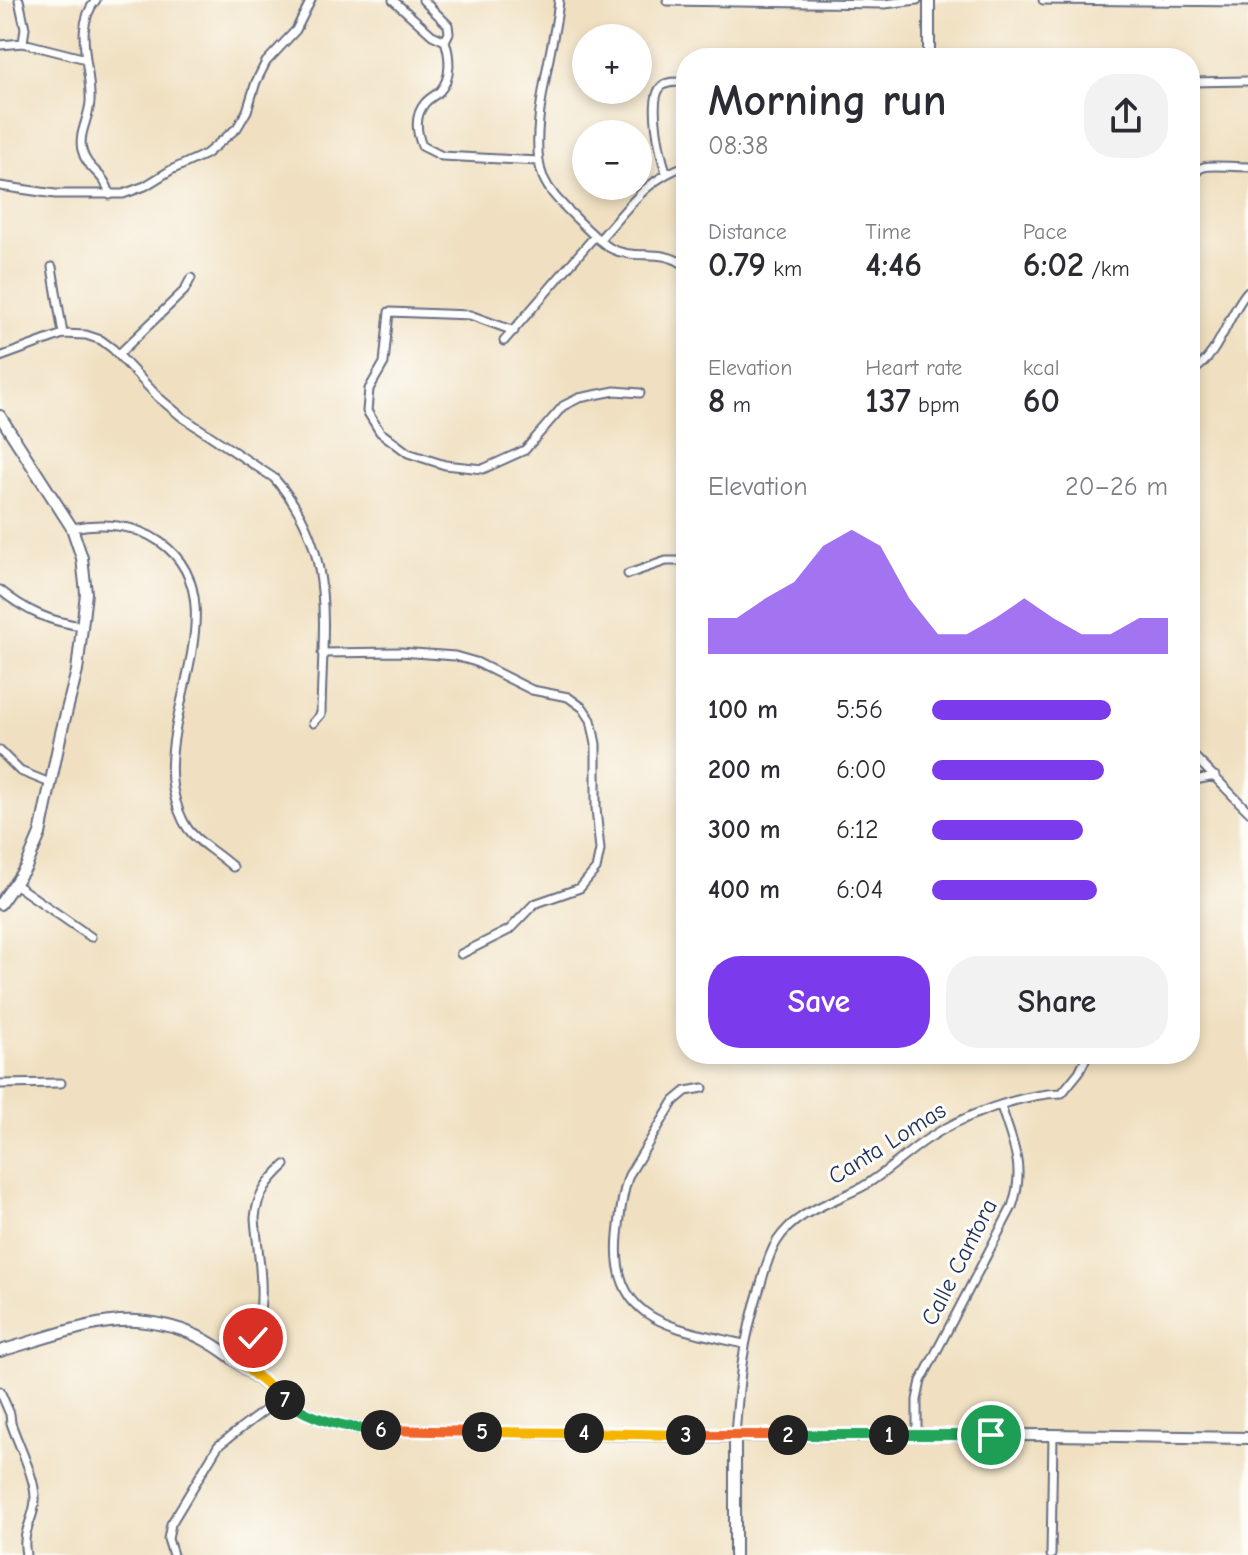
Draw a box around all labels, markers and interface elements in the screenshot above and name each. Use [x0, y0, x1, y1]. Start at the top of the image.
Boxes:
map controls [572, 24, 652, 200]
button: + [572, 24, 652, 104]
button: share [1084, 74, 1168, 158]
text: Morning run [708, 75, 947, 126]
button: − [572, 120, 652, 200]
text: 08:38 [708, 131, 768, 161]
text: Distance [708, 219, 787, 245]
text: Time [865, 219, 911, 245]
text: Pace [1023, 219, 1067, 245]
text: 0.79 [708, 245, 766, 285]
text: 4:46 [865, 245, 922, 285]
text: 6:02 [1023, 245, 1084, 285]
text: km [766, 256, 802, 282]
text: /km [1084, 256, 1130, 282]
text: Elevation [708, 355, 792, 381]
text: Heart rate [865, 355, 962, 381]
text: kcal [1023, 355, 1060, 381]
text: 8 [708, 381, 725, 421]
text: 137 [865, 381, 911, 421]
text: 60 [1023, 381, 1060, 421]
text: m [725, 392, 751, 418]
text: bpm [911, 392, 960, 418]
text: Elevation [708, 472, 808, 502]
text: 20–26 m [1065, 472, 1168, 502]
text: 100 m [708, 695, 778, 725]
text: 5:56 [836, 695, 883, 725]
text: 200 m [708, 755, 781, 785]
text: 6:00 [836, 755, 886, 785]
text: 300 m [708, 815, 781, 845]
text: 6:12 [836, 815, 879, 845]
text: 400 m [708, 875, 780, 905]
text: 6:04 [836, 875, 883, 905]
button: Save [708, 956, 930, 1048]
button: Share [946, 956, 1168, 1048]
street label: Canta Lomas [823, 1096, 951, 1190]
street label: Calle Cantora [915, 1194, 1003, 1330]
pin [219, 1304, 287, 1372]
icon: check [231, 1316, 275, 1360]
pin: 7 [265, 1380, 305, 1420]
text: 7 [280, 1387, 290, 1413]
pin [957, 1401, 1025, 1469]
pin: 6 [361, 1410, 401, 1450]
pin: 5 [462, 1412, 502, 1452]
pin: 4 [564, 1413, 604, 1453]
icon: arrive [969, 1413, 1013, 1457]
pin: 3 [666, 1415, 706, 1455]
pin: 2 [768, 1415, 808, 1455]
pin: 1 [869, 1415, 909, 1455]
text: 6 [375, 1417, 387, 1443]
text: 5 [476, 1419, 488, 1445]
text: 4 [579, 1420, 589, 1446]
text: 3 [681, 1422, 691, 1448]
text: 2 [783, 1422, 793, 1448]
text: 1 [885, 1422, 893, 1448]

